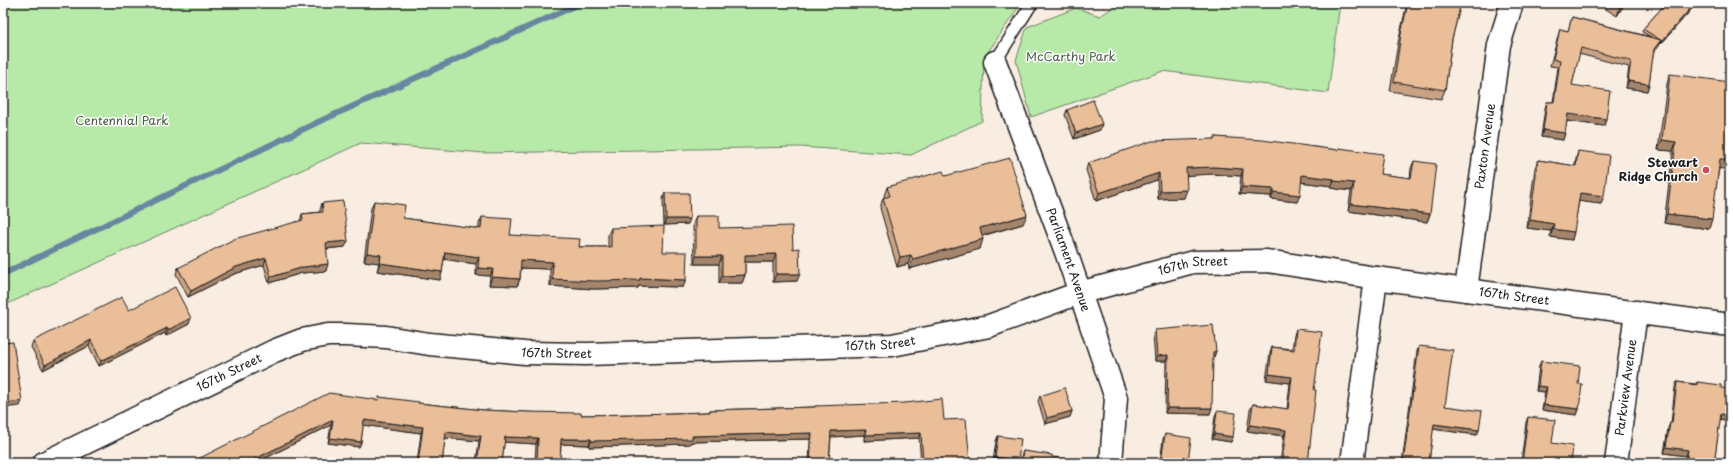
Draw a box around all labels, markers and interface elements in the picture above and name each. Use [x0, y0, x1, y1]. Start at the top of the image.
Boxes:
park label: McCarthy Park [1026, 47, 1116, 65]
street label: Paxton Avenue [1470, 102, 1499, 190]
park label: Centennial Park [75, 111, 169, 129]
place label: Stewart Ridge Church [1619, 153, 1698, 185]
marker: Stewart Ridge Church [1701, 165, 1711, 175]
street label: Parliament Avenue [1042, 205, 1096, 314]
street label: 167th Street [1156, 252, 1228, 279]
street label: 167th Street [1478, 282, 1550, 309]
street label: 167th Street [845, 331, 917, 354]
street label: Parkview Avenue [1610, 338, 1640, 437]
street label: 167th Street [521, 343, 592, 362]
street label: 167th Street [193, 348, 265, 395]

